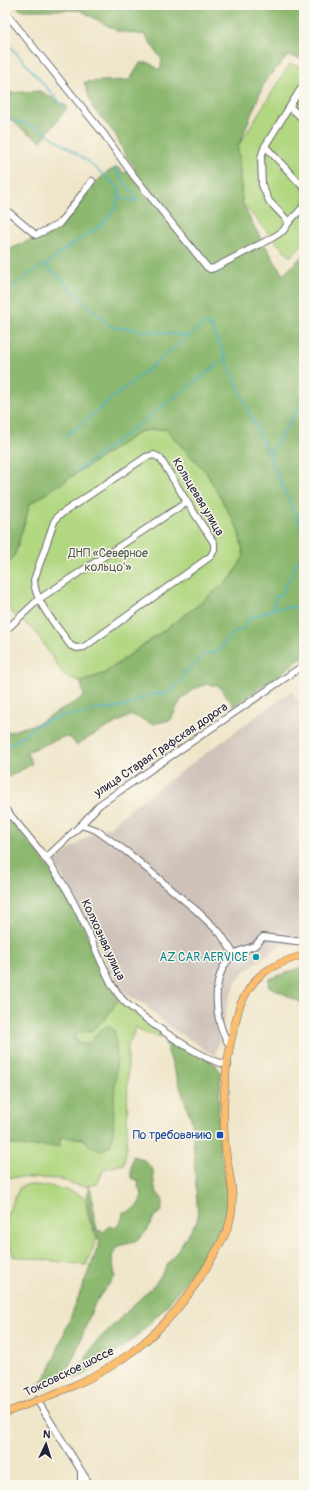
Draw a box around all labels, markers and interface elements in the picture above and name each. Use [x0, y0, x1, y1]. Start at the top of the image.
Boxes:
street label: Кольцевая улица [169, 455, 227, 539]
park label: ДНП «Северное кольцо'» [67, 546, 148, 575]
street label: улица Старая Графская дорога [90, 699, 231, 801]
street label: Колхозная улица [78, 897, 128, 983]
place label: AZ CAR AERVICE [159, 950, 248, 965]
marker: AZ CAR AERVICE [251, 952, 261, 962]
place label: По требованию [133, 1128, 212, 1143]
marker: По требованию [215, 1130, 225, 1140]
street label: Токсовское шоссе [22, 1344, 116, 1400]
north arrow [26, 1424, 66, 1464]
text: N [42, 1428, 51, 1441]

